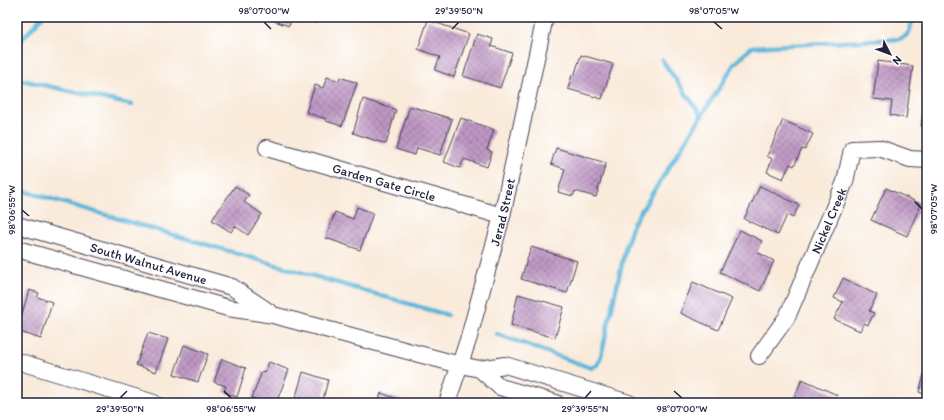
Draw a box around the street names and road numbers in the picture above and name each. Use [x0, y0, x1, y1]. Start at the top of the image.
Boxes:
street label: Garden Gate Circle [331, 160, 438, 204]
street label: Jerad Street [487, 177, 517, 247]
street label: Nickel Creek [808, 185, 849, 256]
street label: South Walnut Avenue [89, 239, 209, 287]

